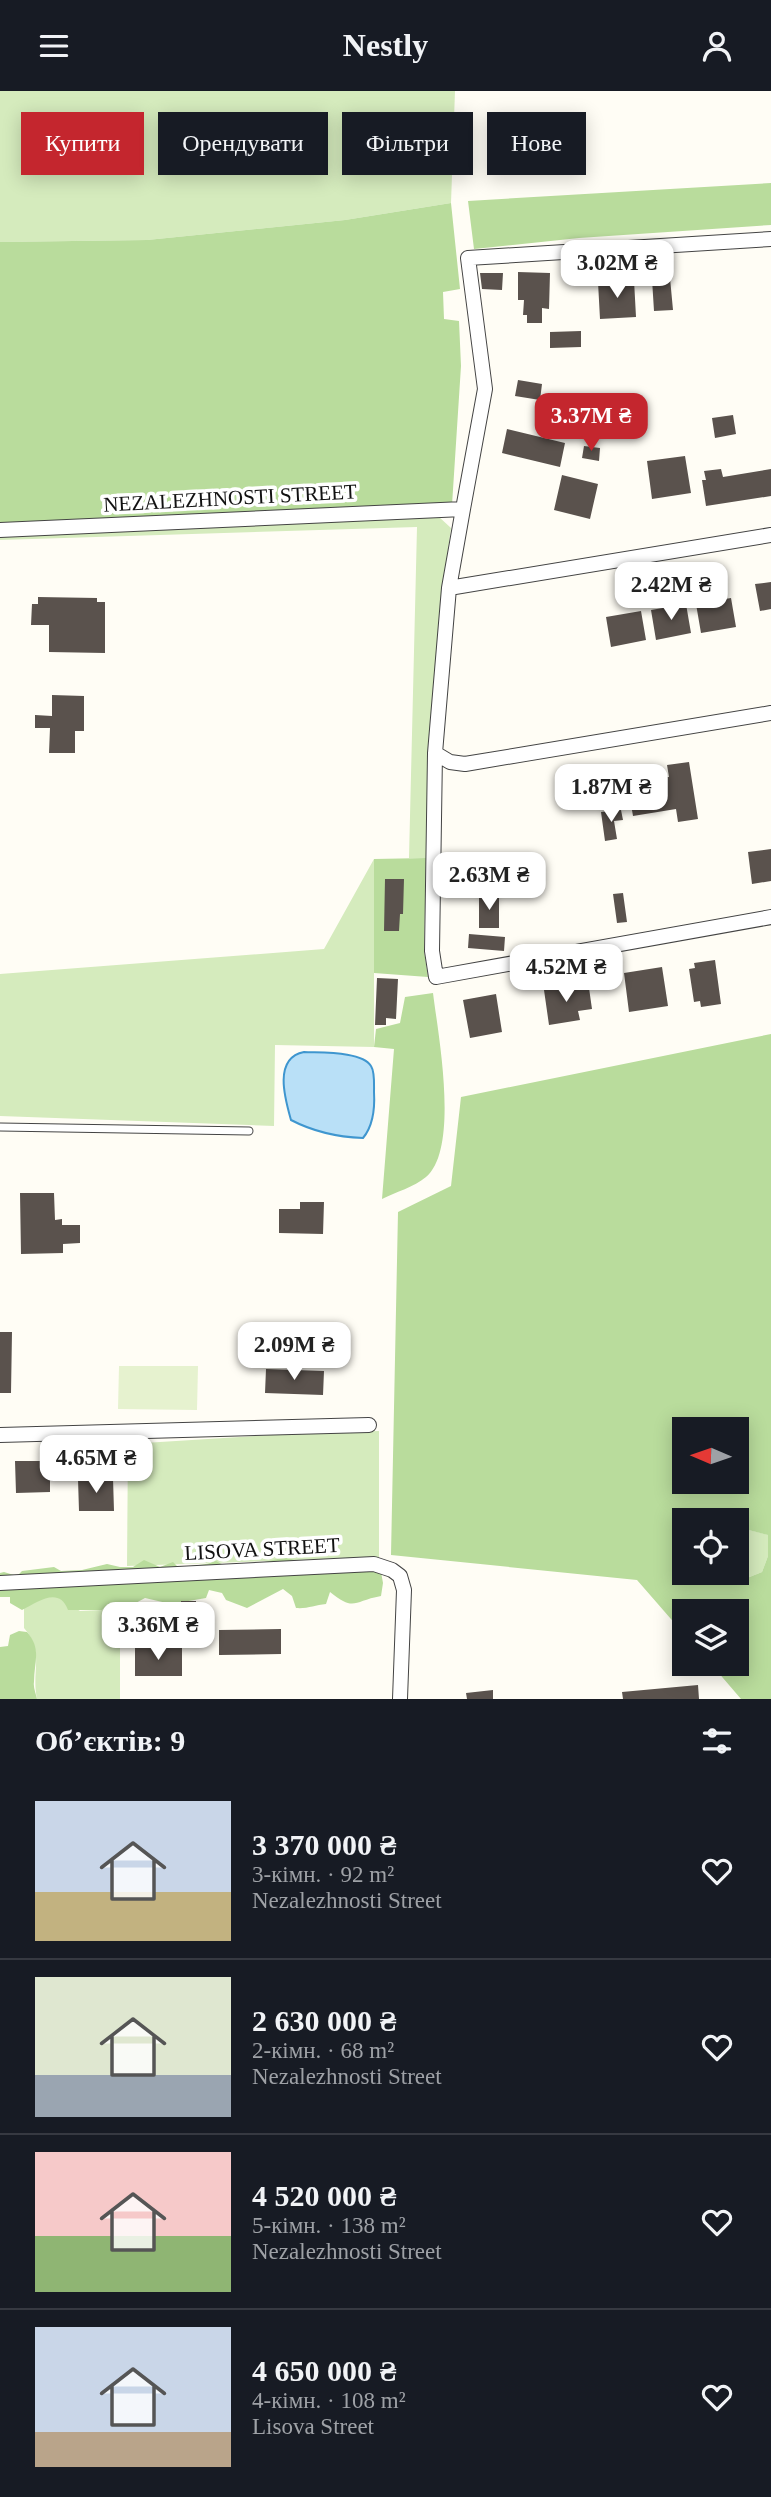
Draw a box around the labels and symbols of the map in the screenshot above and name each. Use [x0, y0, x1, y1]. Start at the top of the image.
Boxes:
pin: 3.02M ₴ [552, 241, 682, 300]
pin: 3.37M ₴ [526, 393, 656, 453]
street label: NEZALEZHNOSTI STREET [103, 479, 357, 517]
pin: 2.42M ₴ [606, 563, 736, 622]
pin: 1.87M ₴ [546, 765, 676, 824]
pin: 2.63M ₴ [424, 853, 554, 912]
pin: 4.52M ₴ [501, 944, 631, 1004]
pin: 2.09M ₴ [229, 1323, 359, 1382]
north arrow [672, 1417, 749, 1495]
pin: 4.65M ₴ [31, 1435, 161, 1495]
street label: LISOVA STREET [184, 1533, 340, 1565]
pin: 3.36M ₴ [93, 1603, 223, 1662]

